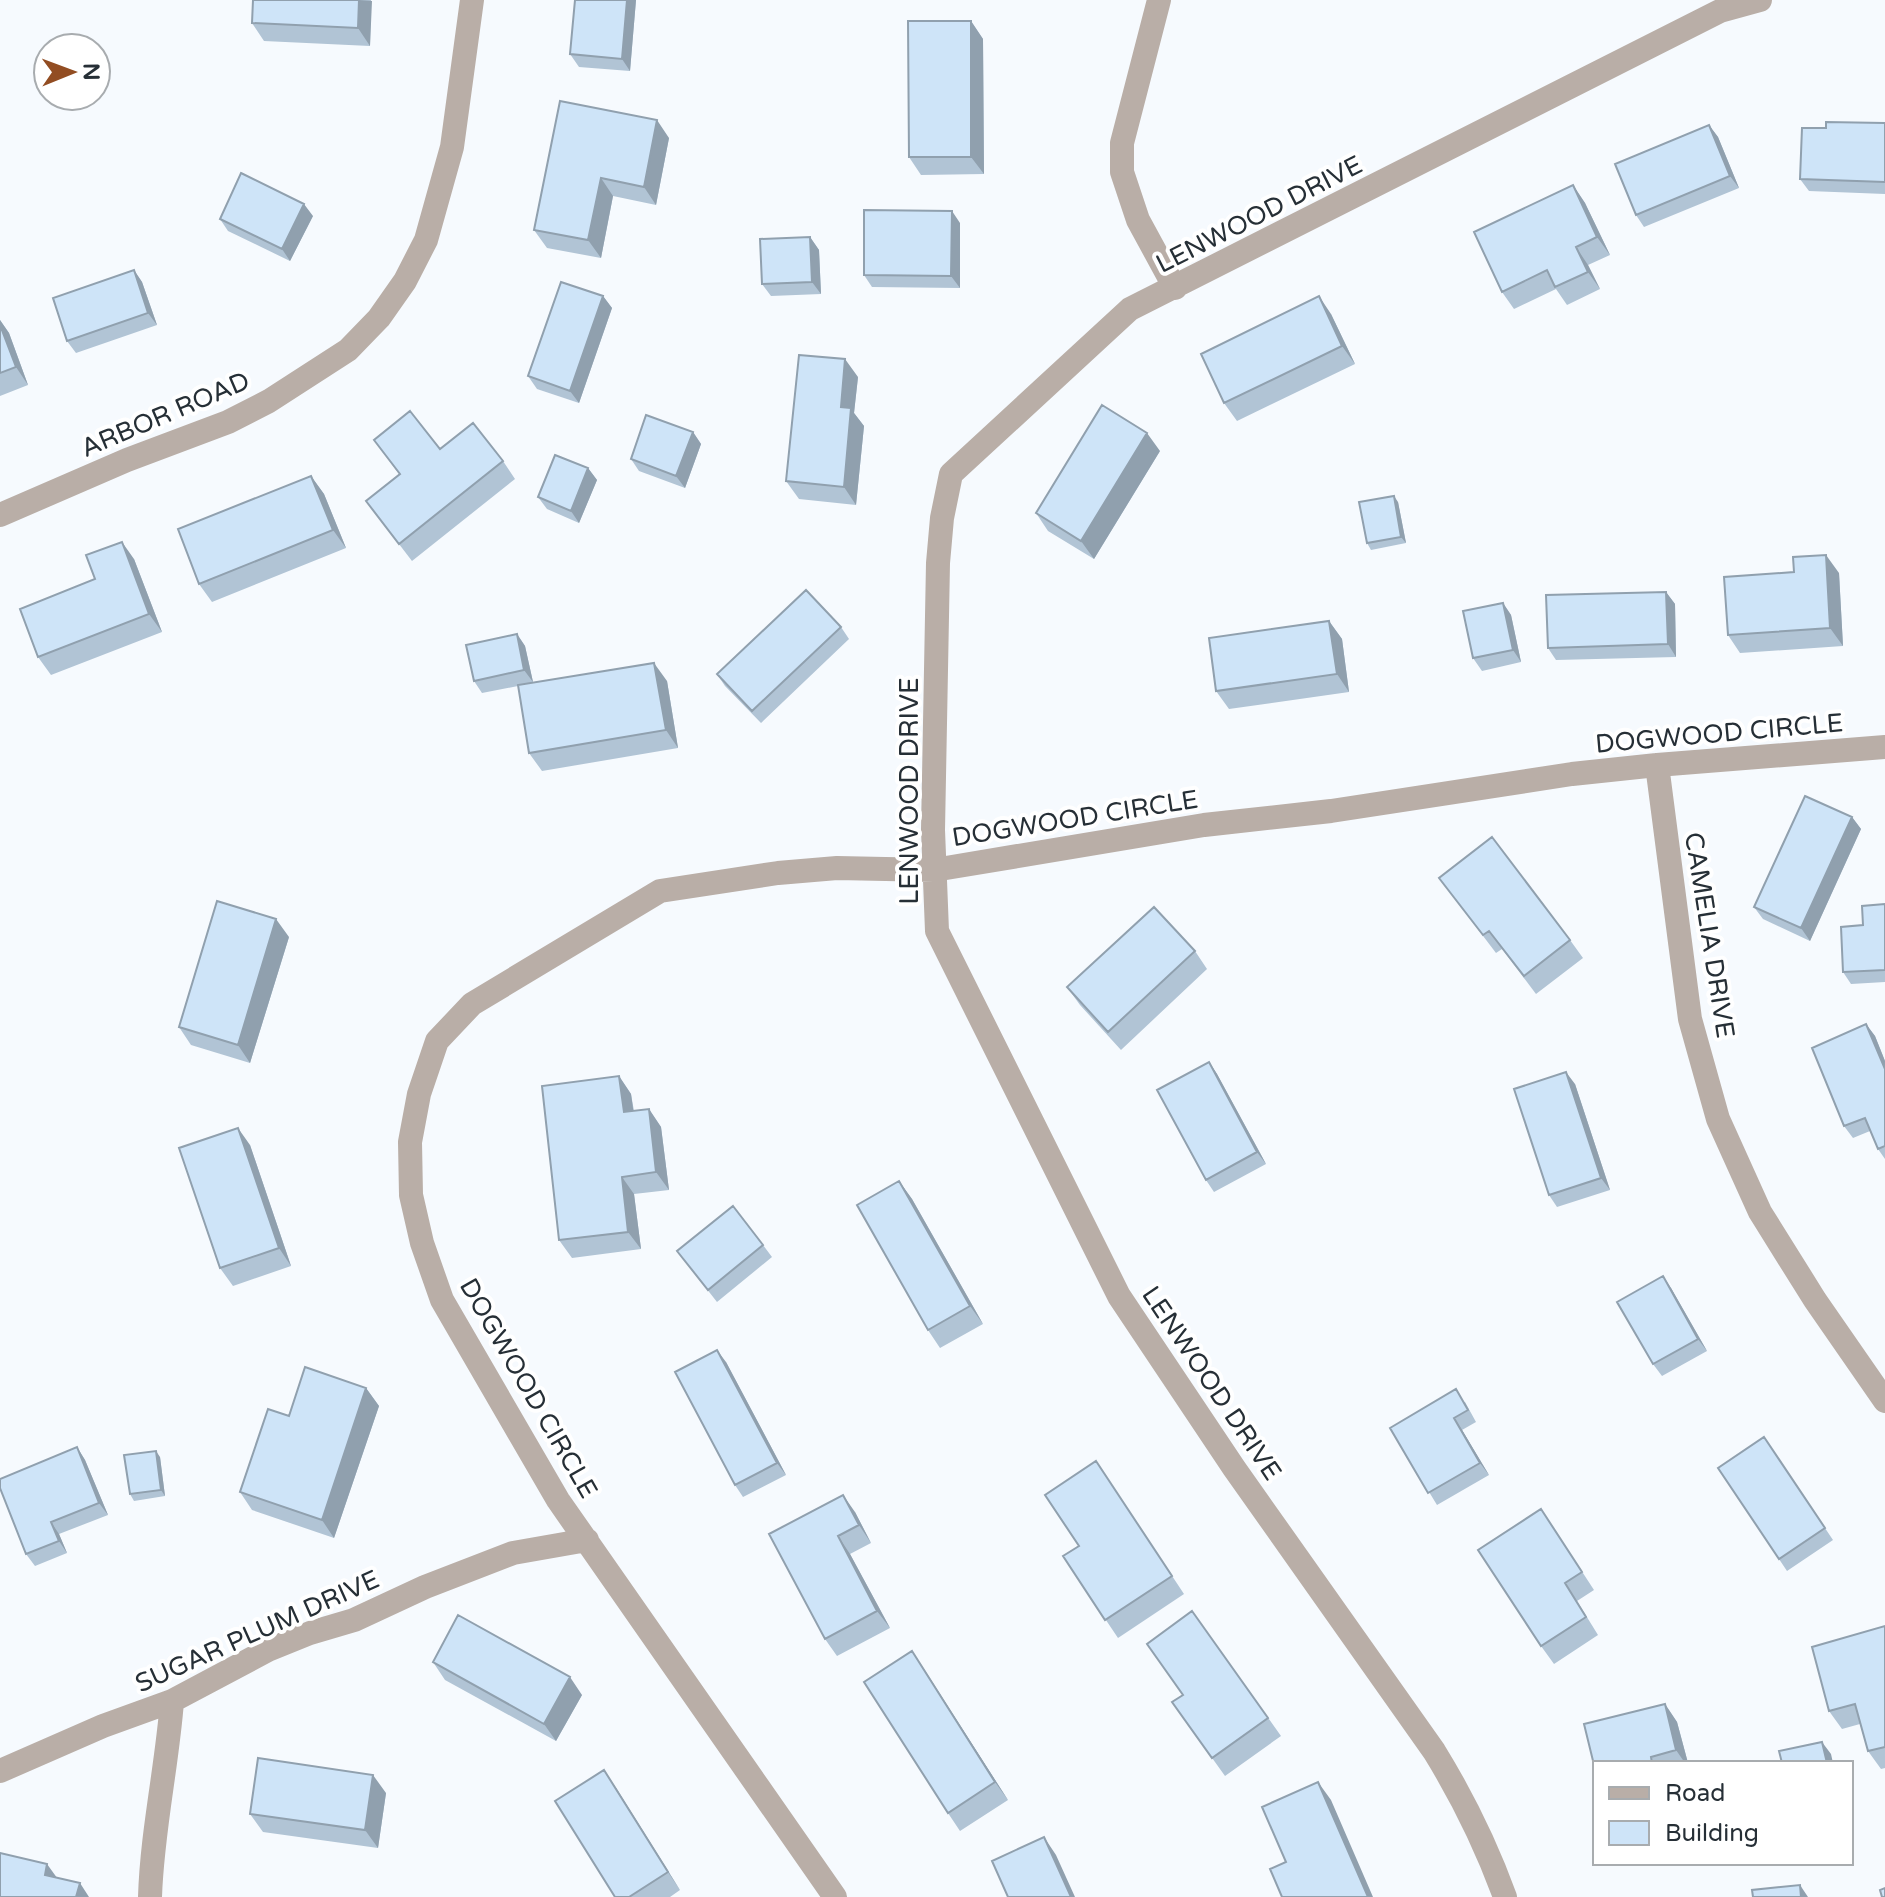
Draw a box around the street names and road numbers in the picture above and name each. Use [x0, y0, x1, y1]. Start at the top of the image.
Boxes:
street label: LENWOOD DRIVE [1151, 149, 1368, 280]
street label: ARBOR ROAD [76, 365, 254, 464]
street label: LENWOOD DRIVE [894, 677, 925, 905]
street label: DOGWOOD CIRCLE [1594, 707, 1844, 760]
street label: DOGWOOD CIRCLE [950, 784, 1200, 853]
street label: CAMELIA DRIVE [1678, 830, 1741, 1040]
street label: DOGWOOD CIRCLE [453, 1273, 604, 1504]
street label: LENWOOD DRIVE [1135, 1280, 1288, 1486]
street label: SUGAR PLUM DRIVE [130, 1564, 384, 1699]

